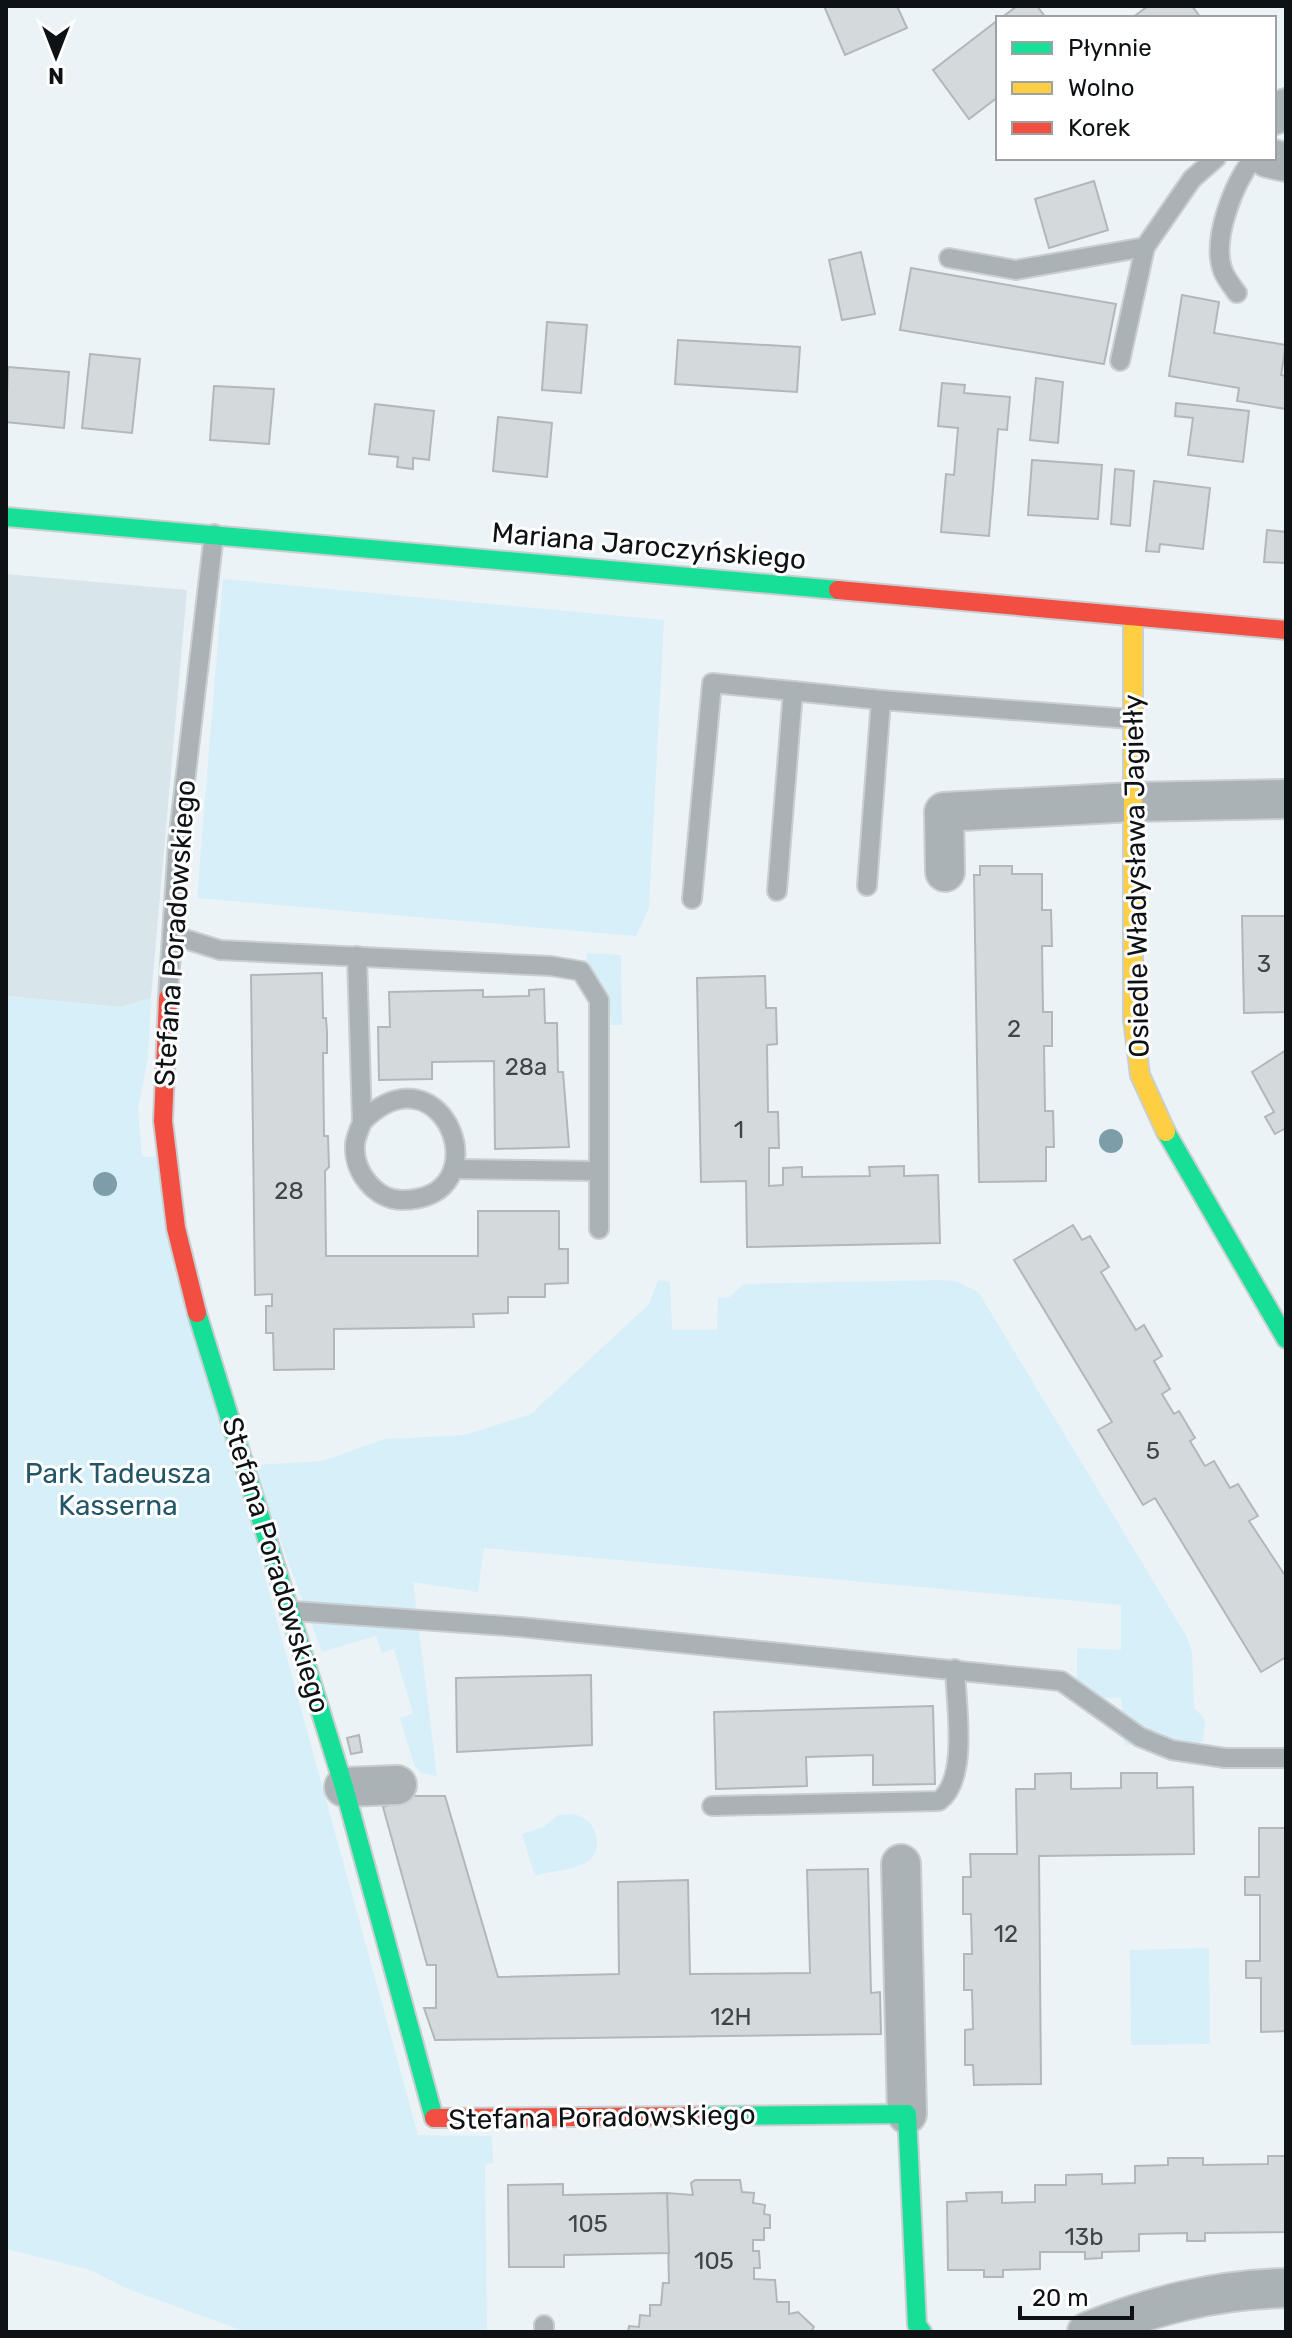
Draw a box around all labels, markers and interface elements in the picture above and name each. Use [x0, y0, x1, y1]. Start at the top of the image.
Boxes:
north arrow [16, 16, 96, 96]
legend [996, 16, 1276, 160]
text: Płynnie [1068, 34, 1152, 62]
text: N [48, 62, 64, 89]
text: Wolno [1068, 74, 1135, 102]
text: Korek [1068, 114, 1131, 142]
street label: Mariana Jaroczyńskiego [490, 516, 808, 576]
street label: Osiedle Władysława Jagiełły [1116, 694, 1156, 1058]
street label: Stefana Poradowskiego [148, 779, 202, 1087]
house number: 3 [1257, 950, 1271, 978]
house number: 2 [1007, 1015, 1021, 1043]
house number: 28a [505, 1053, 547, 1081]
house number: 1 [734, 1116, 744, 1144]
house number: 28 [274, 1177, 304, 1205]
street label: Stefana Poradowskiego [215, 1413, 337, 1717]
house number: 5 [1146, 1437, 1160, 1465]
park label: Park Tadeusza Kasserna [25, 1457, 211, 1522]
house number: 12 [994, 1920, 1018, 1948]
house number: 12H [710, 2003, 752, 2031]
street label: Stefana Poradowskiego [448, 2098, 756, 2136]
house number: 105 [568, 2210, 608, 2238]
house number: 13b [1065, 2223, 1103, 2251]
house number: 105 [694, 2247, 734, 2275]
scale bar [1020, 2270, 1132, 2320]
text: 20 m [1032, 2284, 1089, 2312]

